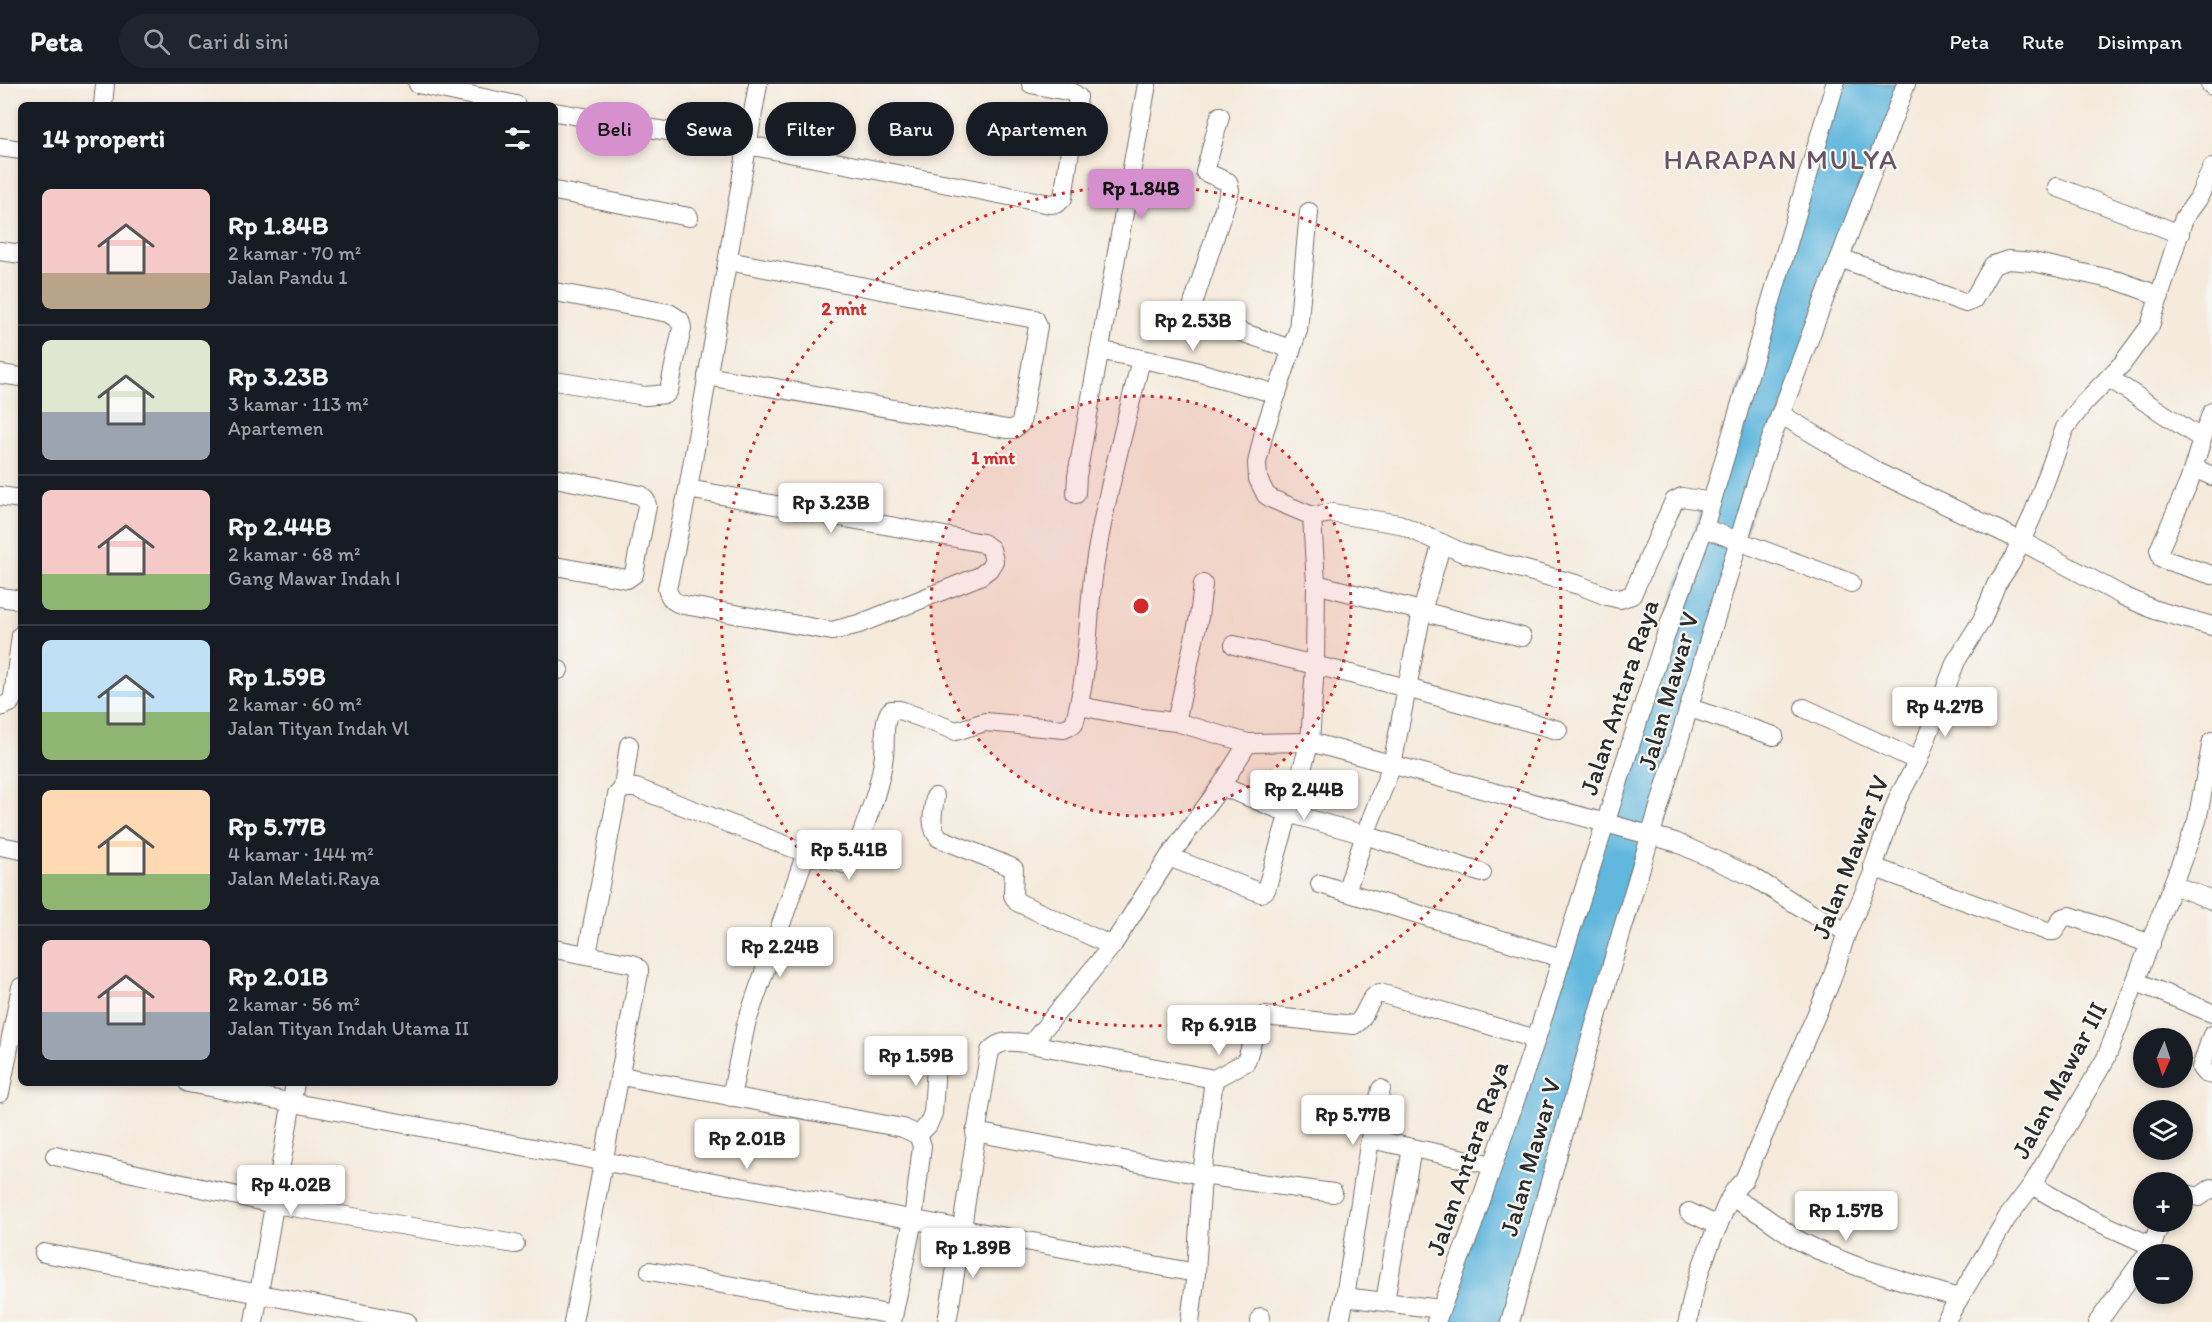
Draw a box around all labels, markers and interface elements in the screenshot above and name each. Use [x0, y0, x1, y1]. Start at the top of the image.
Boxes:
search box [119, 14, 539, 68]
text: Peta [30, 24, 83, 58]
icon: search [140, 25, 173, 58]
text: Cari di sini [188, 28, 289, 55]
text: Peta [1949, 29, 1989, 54]
text: Rute [2022, 29, 2064, 54]
text: Disimpan [2097, 29, 2182, 54]
chip: Beli [576, 102, 653, 156]
chip: Sewa [665, 102, 753, 156]
chip: Filter [765, 102, 856, 156]
chip: Baru [868, 102, 954, 156]
chip: Apartemen [966, 102, 1108, 156]
text: 14 properti [42, 122, 165, 154]
icon: filters [501, 122, 534, 155]
district label: HARAPAN MULYA [1664, 142, 1898, 176]
pin: Rp 1.84B [1079, 169, 1203, 220]
text: Rp 1.84B [1102, 176, 1180, 200]
text: Rp 1.84B [228, 209, 328, 241]
icon: home [90, 213, 162, 285]
text: 2 kamar · 70 m² [228, 241, 361, 265]
text: Jalan Pandu 1 [228, 265, 347, 289]
text: 2 mnt [821, 298, 867, 320]
pin: Rp 2.53B [1131, 301, 1255, 352]
text: Rp 2.53B [1155, 308, 1231, 332]
text: Rp 3.23B [228, 360, 329, 392]
icon: home [90, 364, 162, 436]
text: 3 kamar · 113 m² [228, 392, 369, 416]
text: Apartemen [228, 416, 323, 440]
text: 1 mnt [971, 447, 1015, 469]
pin: Rp 3.23B [769, 483, 893, 534]
text: Rp 3.23B [792, 490, 870, 514]
text: Rp 2.44B [228, 510, 331, 542]
icon: home [90, 514, 162, 586]
text: 2 kamar · 68 m² [228, 542, 361, 566]
text: Gang Mawar Indah I [228, 566, 400, 590]
street label: Jalan Antara Raya [1572, 595, 1666, 799]
centre of rings [1131, 596, 1151, 616]
street label: Jalan Mawar V [1630, 608, 1706, 774]
text: Rp 1.59B [228, 660, 326, 692]
icon: home [90, 664, 162, 736]
pin: Rp 4.27B [1883, 687, 2007, 738]
text: 2 kamar · 60 m² [228, 692, 362, 716]
text: Rp 4.27B [1906, 694, 1984, 718]
text: Jalan Tityan Indah Vl [228, 716, 409, 740]
pin: Rp 2.44B [1242, 770, 1366, 821]
street label: Jalan Mawar IV [1804, 771, 1896, 943]
text: Rp 2.44B [1264, 777, 1344, 801]
text: Rp 5.77B [228, 810, 326, 842]
icon: home [90, 814, 162, 886]
pin: Rp 5.41B [787, 830, 911, 881]
text: Rp 5.41B [811, 837, 887, 861]
text: 4 kamar · 144 m² [228, 842, 374, 866]
text: Jalan Melati.Raya [228, 866, 380, 890]
pin: Rp 2.24B [718, 927, 842, 978]
text: Rp 2.24B [741, 934, 819, 958]
text: Rp 2.01B [228, 960, 328, 992]
icon: home [90, 964, 162, 1036]
text: 2 kamar · 56 m² [228, 992, 360, 1016]
street label: Jalan Mawar III [2004, 996, 2114, 1164]
pin: Rp 6.91B [1157, 1005, 1281, 1056]
text: Rp 6.91B [1181, 1012, 1257, 1036]
text: Jalan Tityan Indah Utama II [228, 1016, 469, 1040]
north arrow [2133, 1028, 2193, 1088]
map controls [2133, 1028, 2193, 1304]
pin: Rp 1.59B [854, 1036, 978, 1087]
text: Rp 1.59B [878, 1043, 954, 1067]
street label: Jalan Antara Raya [1419, 1056, 1515, 1260]
street label: Jalan Mawar V [1492, 1074, 1568, 1240]
pin: Rp 5.77B [1291, 1095, 1415, 1146]
button: layers [2133, 1100, 2193, 1160]
text: Rp 5.77B [1315, 1102, 1391, 1126]
pin: Rp 2.01B [685, 1119, 809, 1170]
text: Rp 2.01B [708, 1126, 786, 1150]
pin: Rp 4.02B [229, 1165, 353, 1216]
text: Rp 4.02B [251, 1172, 331, 1196]
button: + [2133, 1172, 2193, 1232]
pin: Rp 1.57B [1784, 1191, 1908, 1242]
text: Rp 1.57B [1809, 1198, 1883, 1222]
pin: Rp 1.89B [911, 1228, 1035, 1279]
text: Rp 1.89B [935, 1235, 1011, 1259]
button: − [2133, 1244, 2193, 1304]

